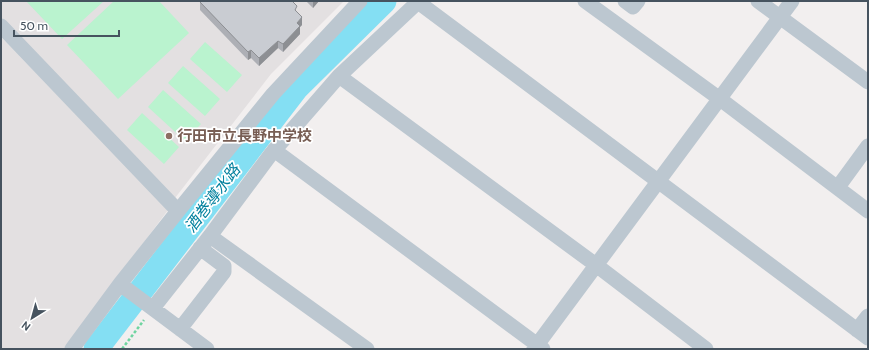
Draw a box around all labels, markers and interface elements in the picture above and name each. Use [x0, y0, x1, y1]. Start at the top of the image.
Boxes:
scale bar [14, 12, 119, 38]
text: 50 m [20, 18, 48, 33]
place label: 行田市立長野中学校 [177, 127, 312, 145]
marker: 行田市立長野中学校 [164, 131, 174, 141]
water label: 酒巻導水路 [181, 159, 245, 236]
north arrow [12, 298, 52, 338]
text: N [19, 318, 33, 334]

